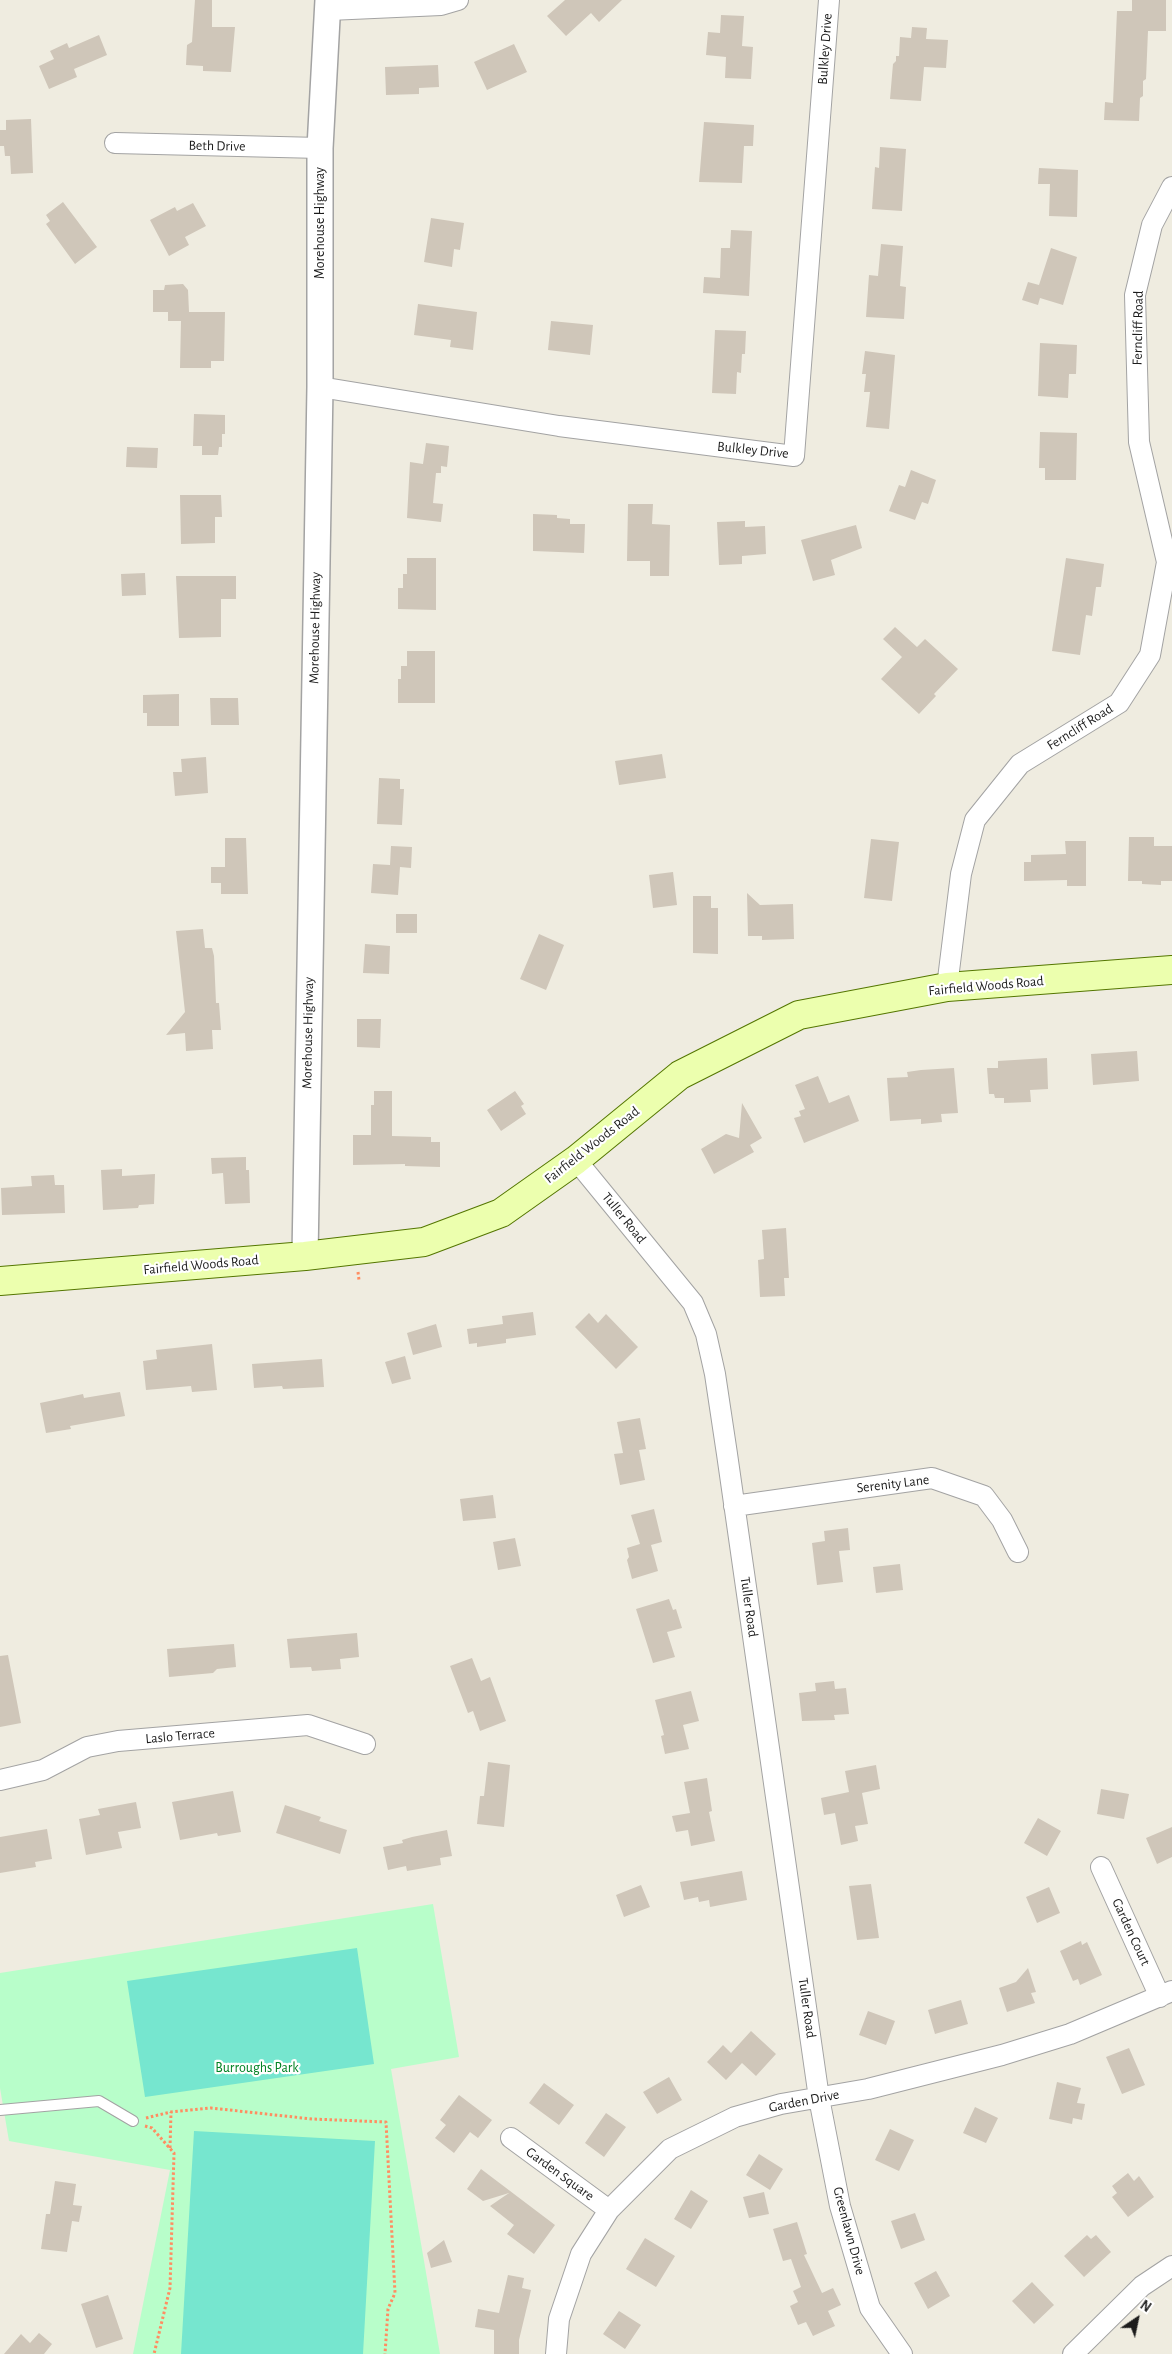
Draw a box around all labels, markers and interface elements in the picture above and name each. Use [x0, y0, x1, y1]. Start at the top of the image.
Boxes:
street label: Bulkley Drive [814, 13, 836, 85]
street label: Beth Drive [188, 137, 246, 155]
street label: Morehouse Highway [312, 167, 328, 279]
street label: Ferncliff Road [1129, 291, 1147, 365]
street label: Bulkley Drive [716, 438, 790, 462]
street label: Morehouse Highway [306, 572, 324, 684]
street label: Ferncliff Road [1044, 700, 1116, 754]
street label: Fairfield Woods Road [928, 973, 1044, 999]
street label: Morehouse Highway [299, 977, 317, 1089]
street label: Fairfield Woods Road [541, 1103, 643, 1187]
street label: Tuller Road [598, 1189, 650, 1247]
street label: Fairfield Woods Road [143, 1252, 259, 1278]
street label: Serenity Lane [856, 1471, 930, 1497]
street label: Tuller Road [736, 1576, 762, 1638]
street label: Laslo Terrace [145, 1725, 215, 1747]
street label: Garden Court [1108, 1896, 1154, 1968]
street label: Tuller Road [794, 1977, 820, 2039]
park label: Burroughs Park [215, 2060, 299, 2076]
street label: Garden Drive [767, 2086, 841, 2116]
street label: Garden Square [523, 2144, 597, 2204]
street label: Greenlawn Drive [829, 2185, 869, 2277]
north arrow [1112, 2294, 1162, 2344]
text: N [1137, 2298, 1153, 2315]

